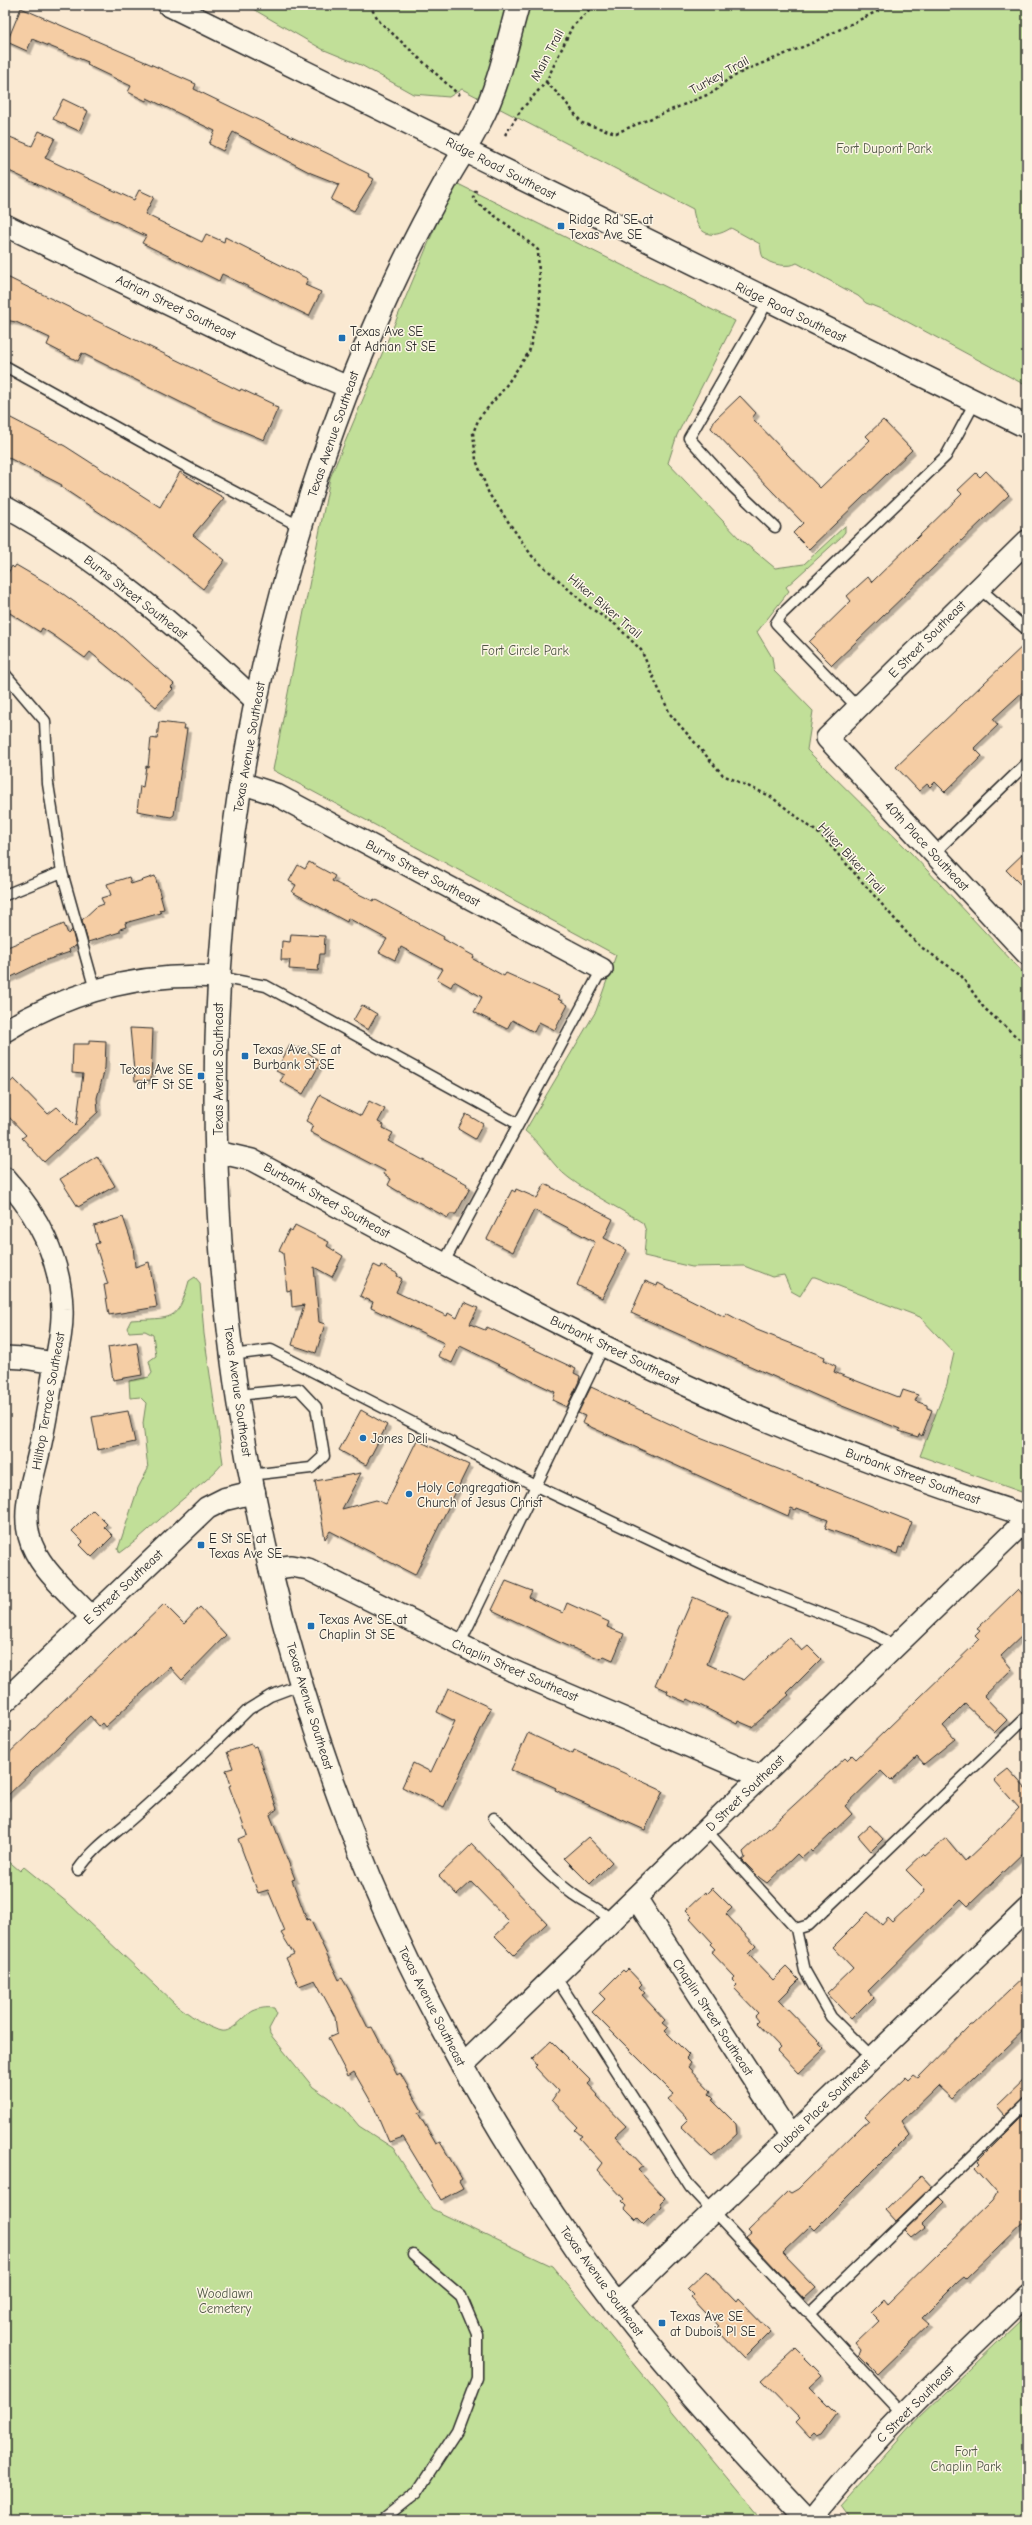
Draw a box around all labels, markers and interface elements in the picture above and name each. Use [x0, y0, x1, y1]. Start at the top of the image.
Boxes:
street label: Main Trail [527, 27, 567, 83]
street label: Turkey Trail [687, 53, 751, 97]
street label: Ridge Road Southeast [443, 134, 560, 203]
park label: Fort Dupont Park [836, 141, 933, 156]
place label: Ridge Rd SE at Texas Ave SE [569, 212, 654, 242]
marker: Ridge Rd SE at Texas Ave SE [556, 221, 566, 231]
street label: Adrian Street Southeast [114, 271, 239, 343]
street label: Ridge Road Southeast [733, 279, 850, 346]
place label: Texas Ave SE at Adrian St SE [350, 324, 436, 354]
marker: Texas Ave SE at Adrian St SE [337, 333, 347, 343]
street label: Texas Avenue Southeast [304, 368, 362, 499]
street label: Burns Street Southeast [81, 552, 192, 643]
street label: Hiker Biker Trail [565, 571, 645, 641]
street label: E Street Southeast [885, 596, 970, 681]
park label: Fort Circle Park [481, 643, 569, 658]
street label: Texas Avenue Southeast [230, 679, 268, 813]
street label: 40th Place Southeast [882, 798, 973, 895]
street label: Hiker Biker Trail [815, 819, 889, 897]
street label: Burns Street Southeast [363, 836, 484, 910]
street label: Texas Avenue Southeast [211, 1002, 226, 1135]
place label: Texas Ave SE at Burbank St SE [253, 1042, 342, 1072]
marker: Texas Ave SE at Burbank St SE [240, 1051, 250, 1061]
place label: Texas Ave SE at F St SE [120, 1062, 193, 1092]
marker: Texas Ave SE at F St SE [196, 1071, 206, 1081]
street label: Burbank Street Southeast [261, 1159, 394, 1242]
street label: Burbank Street Southeast [548, 1312, 683, 1388]
street label: Texas Avenue Southeast [221, 1324, 255, 1459]
street label: Hilltop Terrace Southeast [29, 1330, 68, 1471]
place label: Jones Deli [371, 1431, 428, 1446]
marker: Jones Deli [358, 1433, 368, 1443]
street label: Burbank Street Southeast [844, 1445, 983, 1508]
place label: Holy Congregation Church of Jesus Christ [417, 1480, 543, 1510]
marker: Holy Congregation Church of Jesus Christ [404, 1489, 414, 1499]
place label: E St SE at Texas Ave SE [209, 1531, 282, 1561]
marker: E St SE at Texas Ave SE [196, 1540, 206, 1550]
street label: E Street Southeast [80, 1546, 167, 1628]
place label: Texas Ave SE at Chaplin St SE [319, 1612, 408, 1642]
marker: Texas Ave SE at Chaplin St SE [306, 1621, 316, 1631]
street label: Chaplin Street Southeast [450, 1635, 582, 1705]
street label: Texas Avenue Southeast [283, 1641, 337, 1773]
street label: D Street Southeast [703, 1751, 788, 1834]
street label: Texas Avenue Southeast [395, 1944, 469, 2069]
street label: Chaplin Street Southeast [670, 1956, 757, 2079]
street label: Dubois Place Southeast [770, 2055, 875, 2156]
street label: Texas Avenue Southeast [557, 2223, 648, 2340]
park label: Woodlawn Cemetery [197, 2286, 253, 2316]
place label: Texas Ave SE at Dubois Pl SE [670, 2309, 756, 2339]
marker: Texas Ave SE at Dubois Pl SE [657, 2318, 667, 2328]
street label: C Street Southeast [873, 2361, 958, 2446]
park label: Fort Chaplin Park [931, 2444, 1002, 2474]

